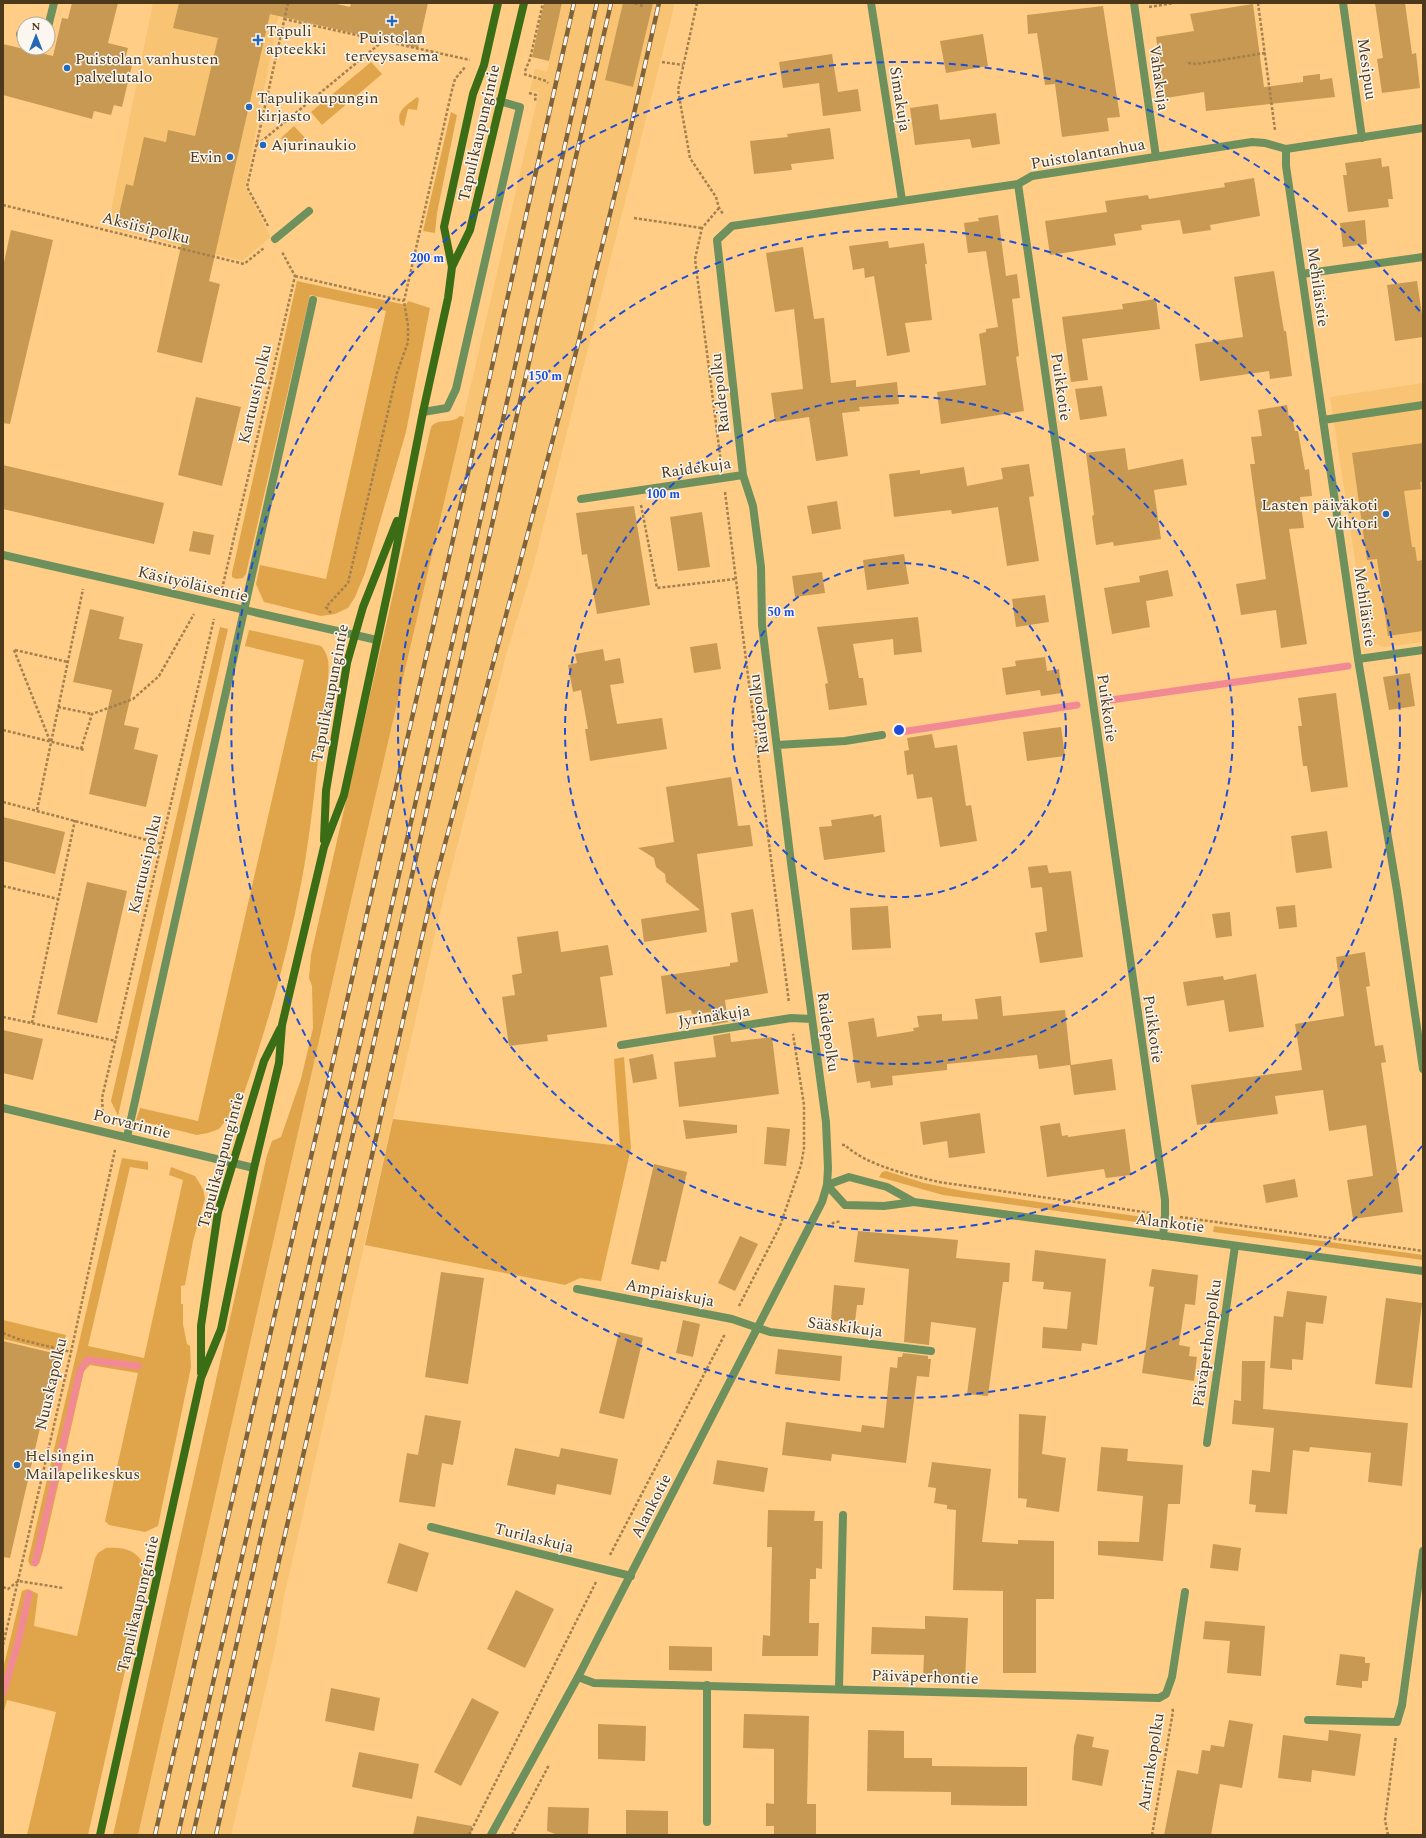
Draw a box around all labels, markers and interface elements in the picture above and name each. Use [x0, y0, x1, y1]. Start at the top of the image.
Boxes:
marker: Puistolan terveysasema [386, 15, 398, 27]
north arrow [16, 16, 56, 56]
text: N [32, 18, 41, 35]
place label: Tapuli apteekki [266, 19, 326, 61]
place label: Puistolan terveysasema [345, 26, 439, 68]
marker: Tapuli apteekki [253, 35, 263, 45]
street label: Mesipuu [1351, 37, 1383, 101]
street label: Vahakuja [1142, 43, 1176, 113]
place label: Puistolan vanhusten palvelutalo [75, 47, 219, 89]
street label: Tapulikaupungintie [452, 62, 506, 204]
marker: Puistolan vanhusten palvelutalo [62, 63, 72, 73]
street label: Simakuja [883, 65, 917, 133]
place label: Tapulikaupungin kirjasto [257, 86, 379, 128]
marker: Tapulikaupungin kirjasto [244, 102, 254, 112]
street label: Puistolantanhua [1029, 132, 1147, 176]
place label: Ajurinaukio [271, 133, 356, 157]
marker: Ajurinaukio [258, 140, 268, 150]
place label: Evin [190, 145, 222, 169]
marker: Evin [225, 152, 235, 162]
street label: Aksiisipolku [100, 206, 192, 250]
street label: Mehiläistie [1301, 246, 1335, 328]
text: 200 m [410, 249, 444, 268]
street label: Kartuusipolku [232, 342, 278, 446]
street label: Puikkotie [1044, 351, 1078, 423]
street label: Raidepolku [704, 352, 736, 434]
text: 150 m [528, 367, 562, 386]
street label: Raidekuja [659, 451, 733, 485]
text: 100 m [646, 485, 680, 504]
place label: Lasten päiväkoti Vihtori [1261, 493, 1378, 535]
marker: Lasten päiväkoti Vihtori [1381, 509, 1391, 519]
street label: Käsityöläisentie [135, 560, 251, 608]
street label: Mehiläistie [1348, 566, 1382, 648]
text: 50 m [767, 603, 795, 622]
street label: Tapulikaupungintie [305, 622, 355, 764]
street label: Puikkotie [1090, 672, 1124, 744]
street label: Raidepolku [742, 673, 776, 755]
centre of rings [892, 723, 906, 737]
street label: Kartuusipolku [122, 812, 168, 916]
street label: Raidepolku [811, 990, 845, 1074]
street label: Puikkotie [1136, 993, 1170, 1065]
street label: Jyrinäkuja [676, 998, 752, 1034]
street label: Tapulikaupungintie [191, 1089, 251, 1231]
street label: Porvarintie [91, 1103, 173, 1145]
street label: Alankotie [1134, 1207, 1206, 1239]
street label: Ampiaiskuja [623, 1273, 717, 1313]
street label: Päiväperhonpolku [1186, 1277, 1228, 1409]
street label: Sääskikuja [806, 1310, 884, 1344]
street label: Nuuskapolku [29, 1335, 73, 1433]
place label: Helsingin Mailapelikeskus [25, 1444, 140, 1486]
marker: Helsingin Mailapelikeskus [12, 1460, 22, 1470]
street label: Alankotie [625, 1470, 677, 1542]
street label: Turilaskuja [492, 1517, 576, 1559]
street label: Tapulikaupungintie [111, 1533, 165, 1675]
street label: Päiväperhontie [871, 1663, 979, 1691]
street label: Aurinkopolku [1131, 1711, 1171, 1813]

